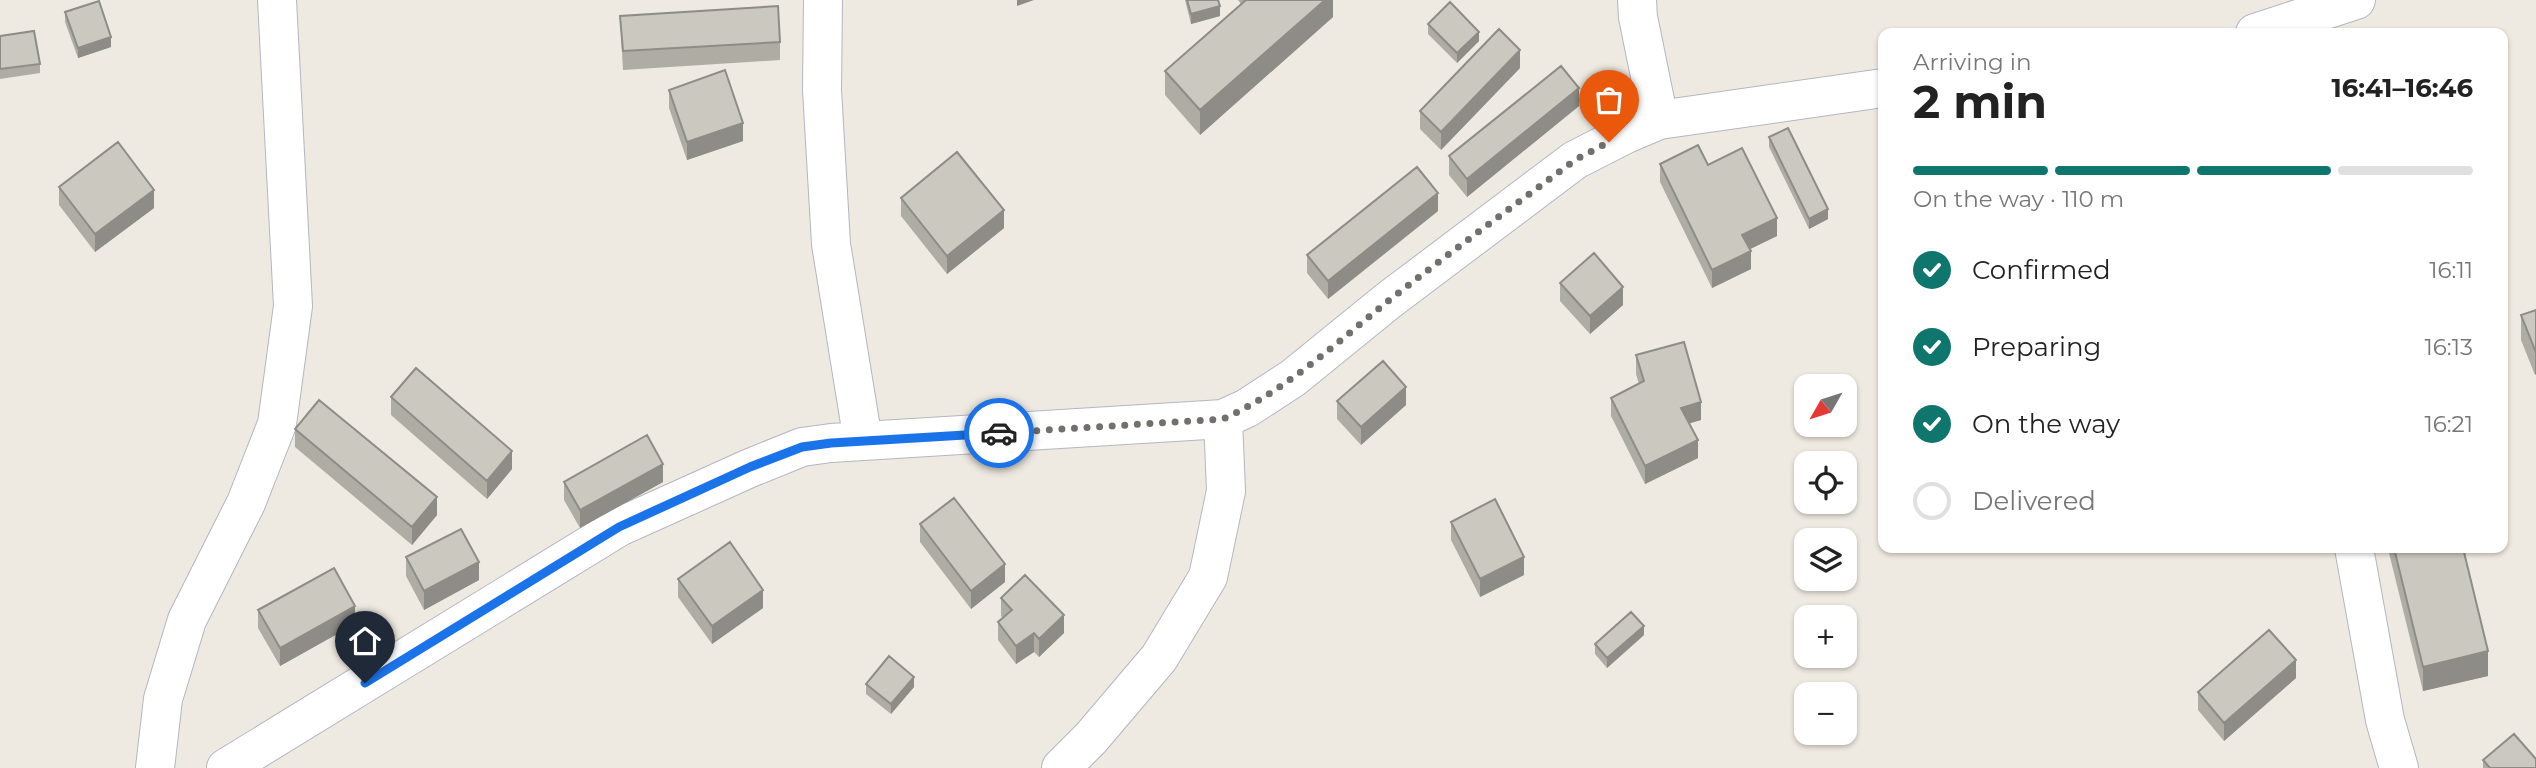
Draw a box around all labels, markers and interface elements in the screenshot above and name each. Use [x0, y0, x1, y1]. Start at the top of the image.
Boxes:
text: Arriving in [1913, 48, 2032, 76]
pin [1579, 70, 1639, 142]
text: 16:41–16:46 [2331, 72, 2473, 104]
text: 2 min [1913, 73, 2047, 130]
icon: bag [1590, 81, 1628, 119]
text: On the way · 110 m [1913, 185, 2124, 213]
icon: check [1913, 251, 1951, 289]
text: Confirmed [1972, 254, 2111, 286]
text: 16:11 [2429, 256, 2473, 284]
icon: check [1913, 328, 1951, 366]
text: Preparing [1972, 331, 2101, 363]
text: 16:13 [2425, 333, 2473, 361]
north arrow [1794, 374, 1857, 438]
map controls [1794, 374, 1857, 745]
courier [964, 398, 1034, 468]
icon: check [1913, 405, 1951, 443]
text: On the way [1972, 408, 2120, 440]
text: 16:21 [2424, 410, 2473, 438]
icon: car [980, 414, 1018, 452]
button: locate [1794, 451, 1857, 514]
text: Delivered [1972, 485, 2096, 517]
button: layers [1794, 528, 1857, 591]
button: + [1794, 605, 1857, 668]
pin [335, 611, 395, 683]
icon: home [346, 622, 384, 660]
button: − [1794, 682, 1857, 745]

